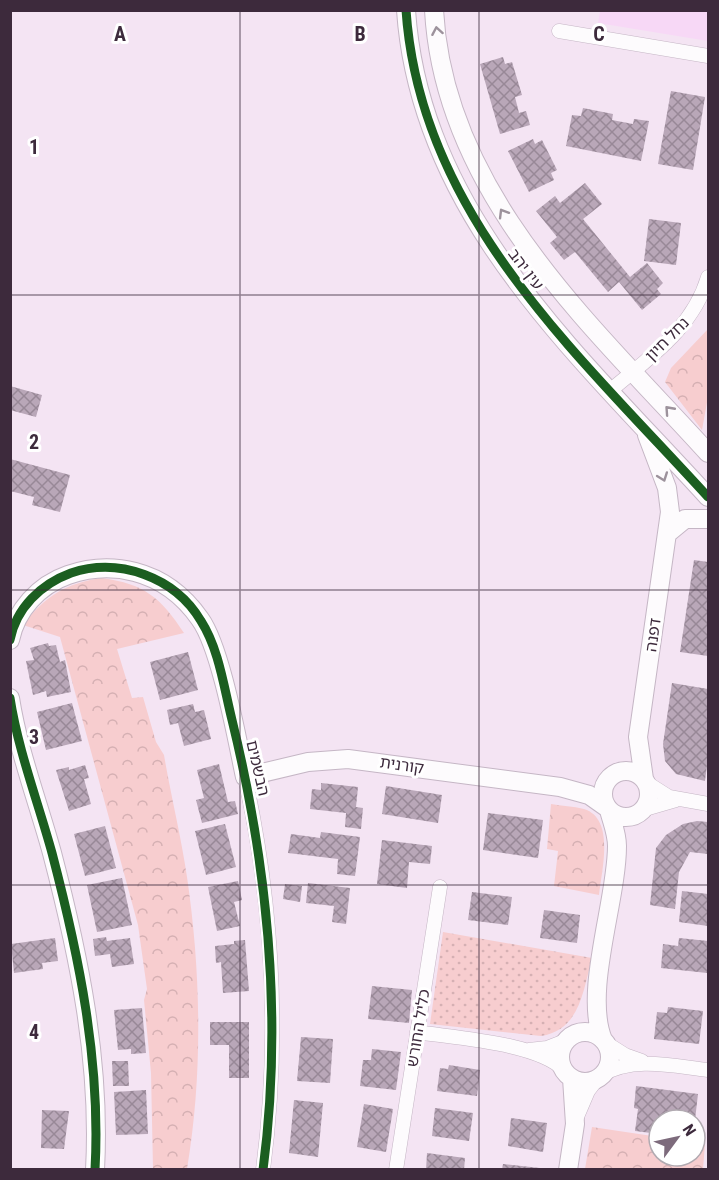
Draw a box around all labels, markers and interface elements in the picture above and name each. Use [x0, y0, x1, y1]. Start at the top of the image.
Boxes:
text: A [114, 22, 126, 46]
text: B [354, 22, 366, 46]
text: C [593, 22, 605, 46]
one-way arrow [431, 26, 444, 36]
text: 1 [29, 135, 39, 159]
one-way arrow [499, 209, 511, 219]
street label: עין יהב [504, 245, 548, 293]
street label: נחל חיון [641, 313, 693, 365]
one-way arrow [665, 406, 676, 417]
text: 2 [29, 430, 39, 454]
one-way arrow [656, 472, 669, 482]
street label: דפנה [641, 617, 665, 653]
text: 3 [29, 725, 39, 749]
street label: הבשמים [242, 738, 274, 798]
street label: קורנית [379, 753, 425, 777]
street label: כליל החורש [402, 988, 434, 1068]
text: 4 [29, 1020, 39, 1044]
north arrow [647, 1108, 707, 1168]
text: N [679, 1121, 700, 1139]

